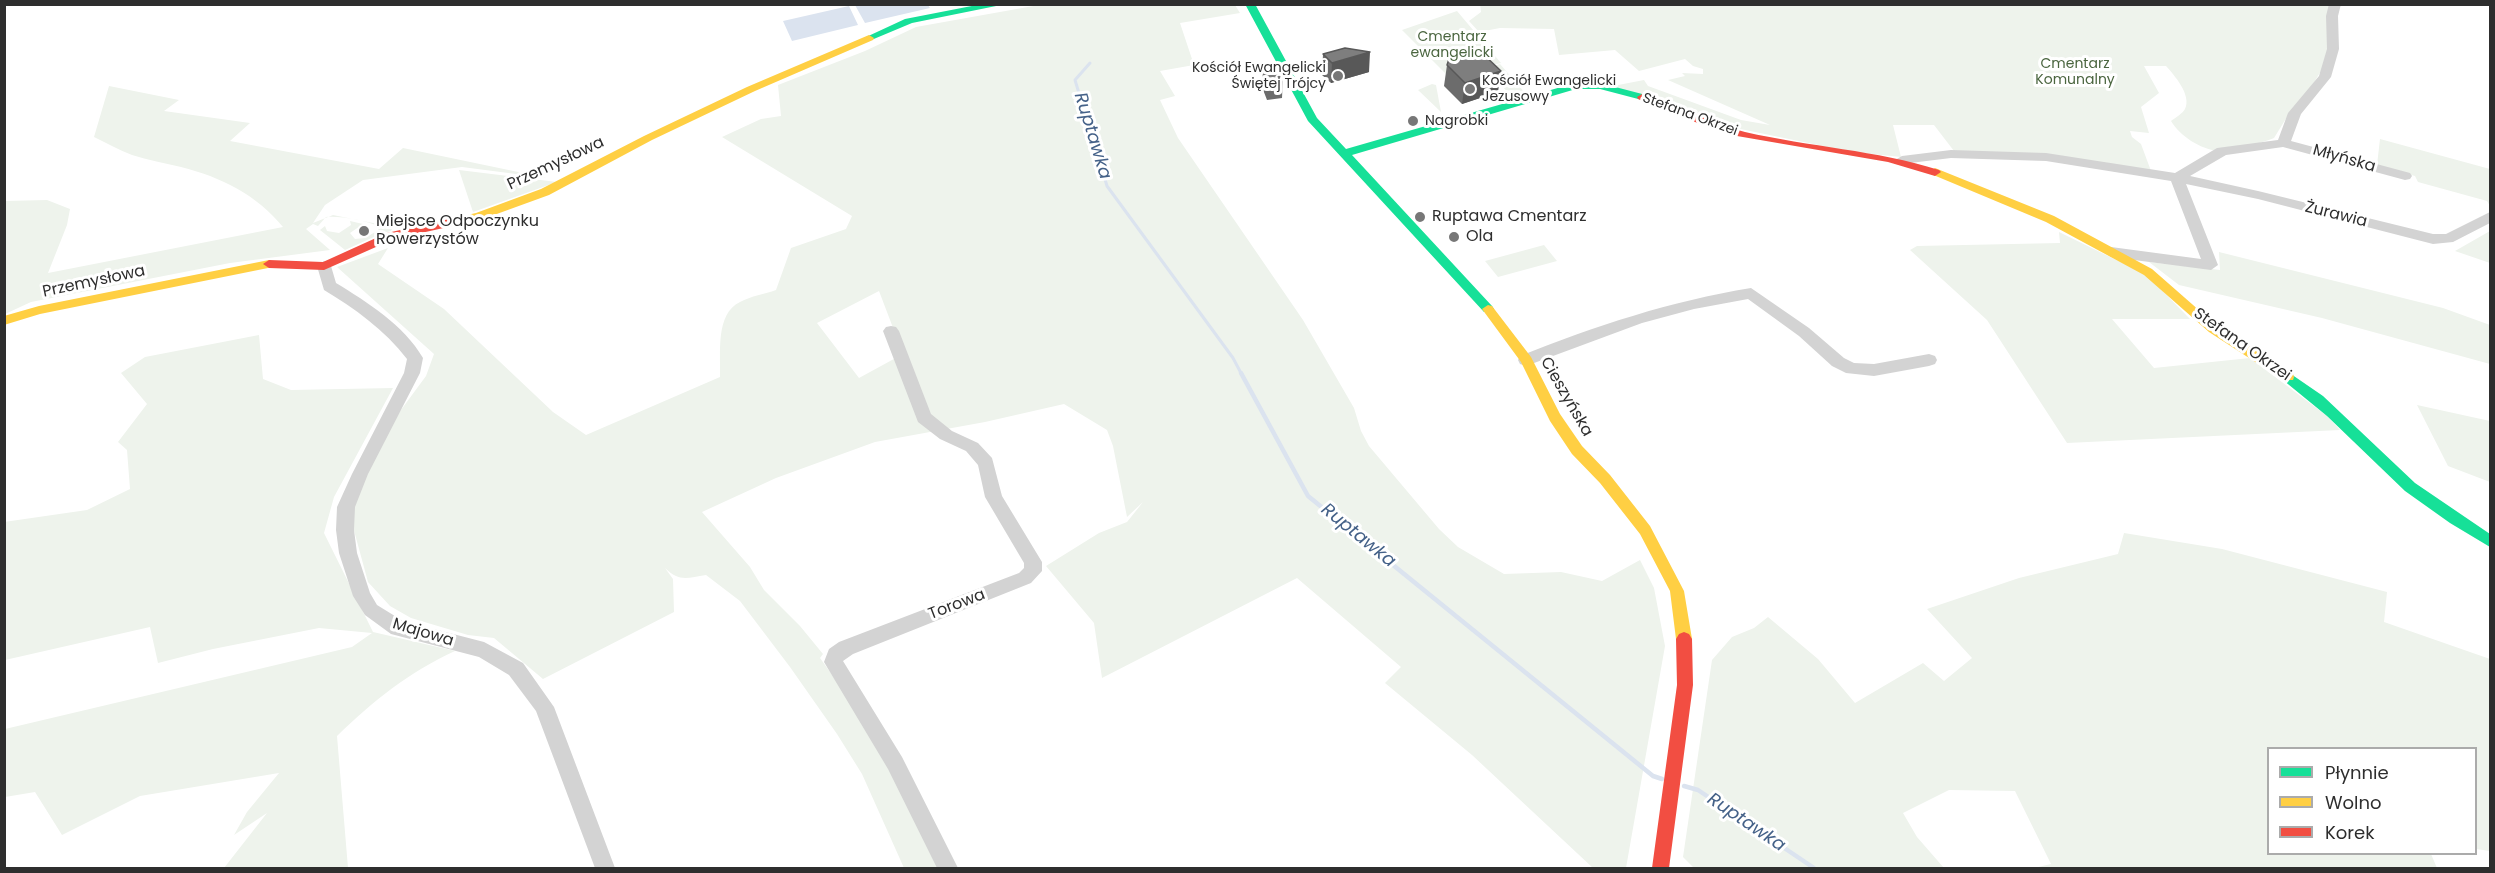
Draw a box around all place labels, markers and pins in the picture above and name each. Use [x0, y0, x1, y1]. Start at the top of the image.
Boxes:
place label: Kościół Ewangelicki Świętej Trójcy [1192, 60, 1326, 92]
marker: Kościół Ewangelicki Świętej Trójcy [1331, 69, 1345, 83]
place label: Kościół Ewangelicki Jezusowy [1482, 73, 1616, 106]
marker: Kościół Ewangelicki Jezusowy [1463, 82, 1477, 96]
place label: Nagrobki [1425, 113, 1488, 129]
marker: Nagrobki [1406, 114, 1420, 128]
place label: Ruptawa Cmentarz [1432, 207, 1587, 227]
marker: Ruptawa Cmentarz [1413, 210, 1427, 224]
place label: Miejsce Odpoczynku Rowerzystów [376, 212, 539, 250]
marker: Miejsce Odpoczynku Rowerzystów [357, 224, 371, 238]
place label: Ola [1466, 227, 1493, 247]
marker: Ola [1447, 230, 1461, 244]

